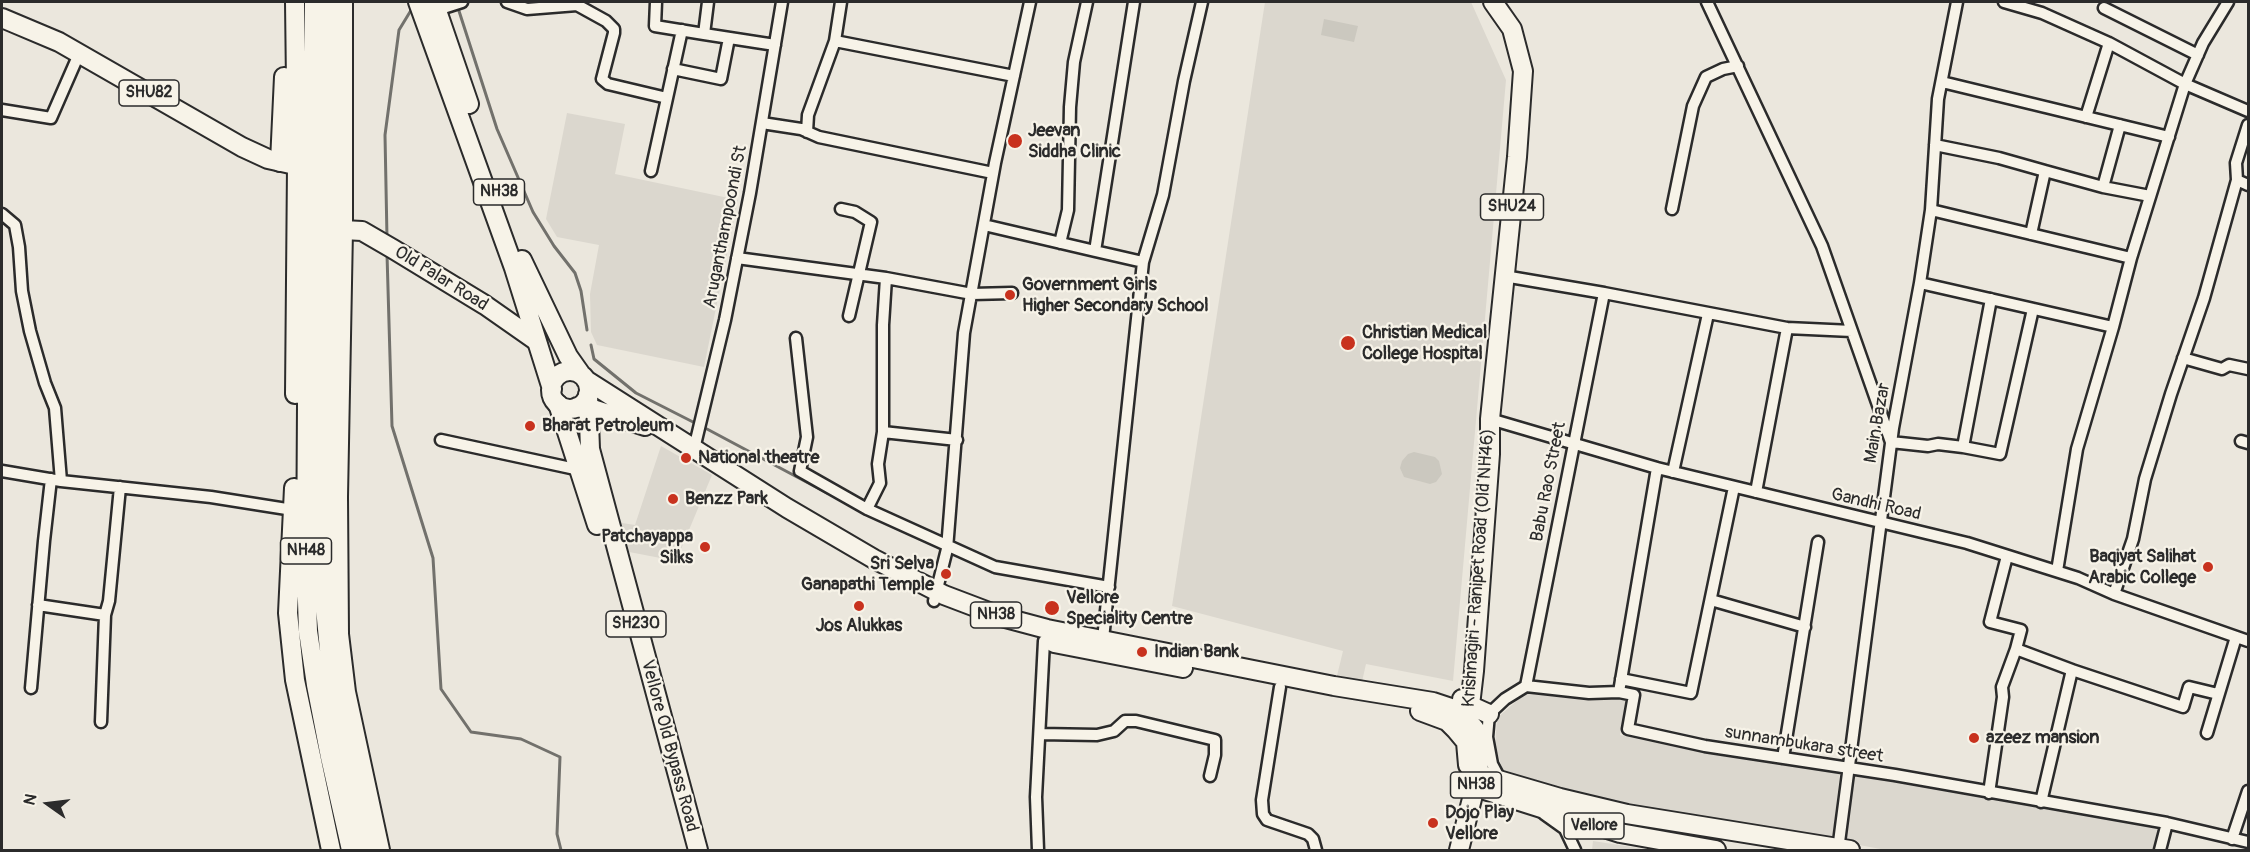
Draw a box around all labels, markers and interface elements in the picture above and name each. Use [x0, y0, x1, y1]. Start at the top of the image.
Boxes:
road number: SHU82 [119, 80, 179, 106]
place label: Jeevan Siddha Clinic [1028, 120, 1121, 162]
marker: Jeevan Siddha Clinic [1006, 132, 1024, 150]
street label: Aruganthampoondi St [700, 144, 752, 310]
road number: NH38 [474, 179, 524, 205]
road number: SHU24 [1480, 194, 1544, 220]
street label: Old Palar Road [390, 242, 492, 316]
place label: Government Girls Higher Secondary School [1022, 274, 1209, 316]
marker: Government Girls Higher Secondary School [1003, 288, 1017, 302]
place label: Christian Medical College Hospital [1362, 322, 1487, 364]
marker: Christian Medical College Hospital [1339, 334, 1357, 352]
street label: Main Bazar [1860, 381, 1896, 465]
place label: Bharat Petroleum [542, 415, 674, 437]
marker: Bharat Petroleum [523, 419, 537, 433]
street label: Babu Rao Street [1527, 420, 1571, 544]
street label: Krishnagiri - Ranipet Road (Old NH46) [1458, 428, 1500, 708]
place label: National theatre [698, 447, 819, 469]
marker: National theatre [679, 451, 693, 465]
street label: Gandhi Road [1829, 484, 1923, 526]
place label: Benzz Park [685, 488, 768, 510]
marker: Benzz Park [666, 492, 680, 506]
place label: Patchayappa Silks [601, 526, 693, 568]
road number: NH48 [280, 538, 332, 564]
marker: Patchayappa Silks [698, 540, 712, 554]
place label: Baqiyat Salihat Arabic College [2088, 546, 2196, 588]
place label: Sri Selva Ganapathi Temple [801, 553, 934, 596]
marker: Baqiyat Salihat Arabic College [2201, 560, 2215, 574]
marker: Sri Selva Ganapathi Temple [939, 567, 953, 581]
place label: Vellore Speciality Centre [1066, 587, 1193, 630]
marker: Jos Alukkas [852, 599, 866, 613]
marker: Vellore Speciality Centre [1043, 599, 1061, 617]
road number: NH38 [970, 602, 1022, 628]
road number: SH230 [606, 611, 666, 637]
place label: Jos Alukkas [816, 615, 902, 637]
place label: Indian Bank [1154, 641, 1239, 663]
marker: Indian Bank [1135, 645, 1149, 659]
street label: Vellore Old Bypass Road [636, 658, 702, 834]
street label: sunnambukara street [1723, 722, 1885, 768]
place label: azeez mansion [1986, 727, 2099, 749]
marker: azeez mansion [1967, 731, 1981, 745]
road number: NH38 [1450, 772, 1502, 798]
north arrow [18, 774, 78, 834]
text: N [20, 792, 42, 807]
place label: Dojo Play Vellore [1445, 802, 1514, 844]
road number: Vellore [1564, 813, 1624, 839]
marker: Dojo Play Vellore [1426, 816, 1440, 830]

